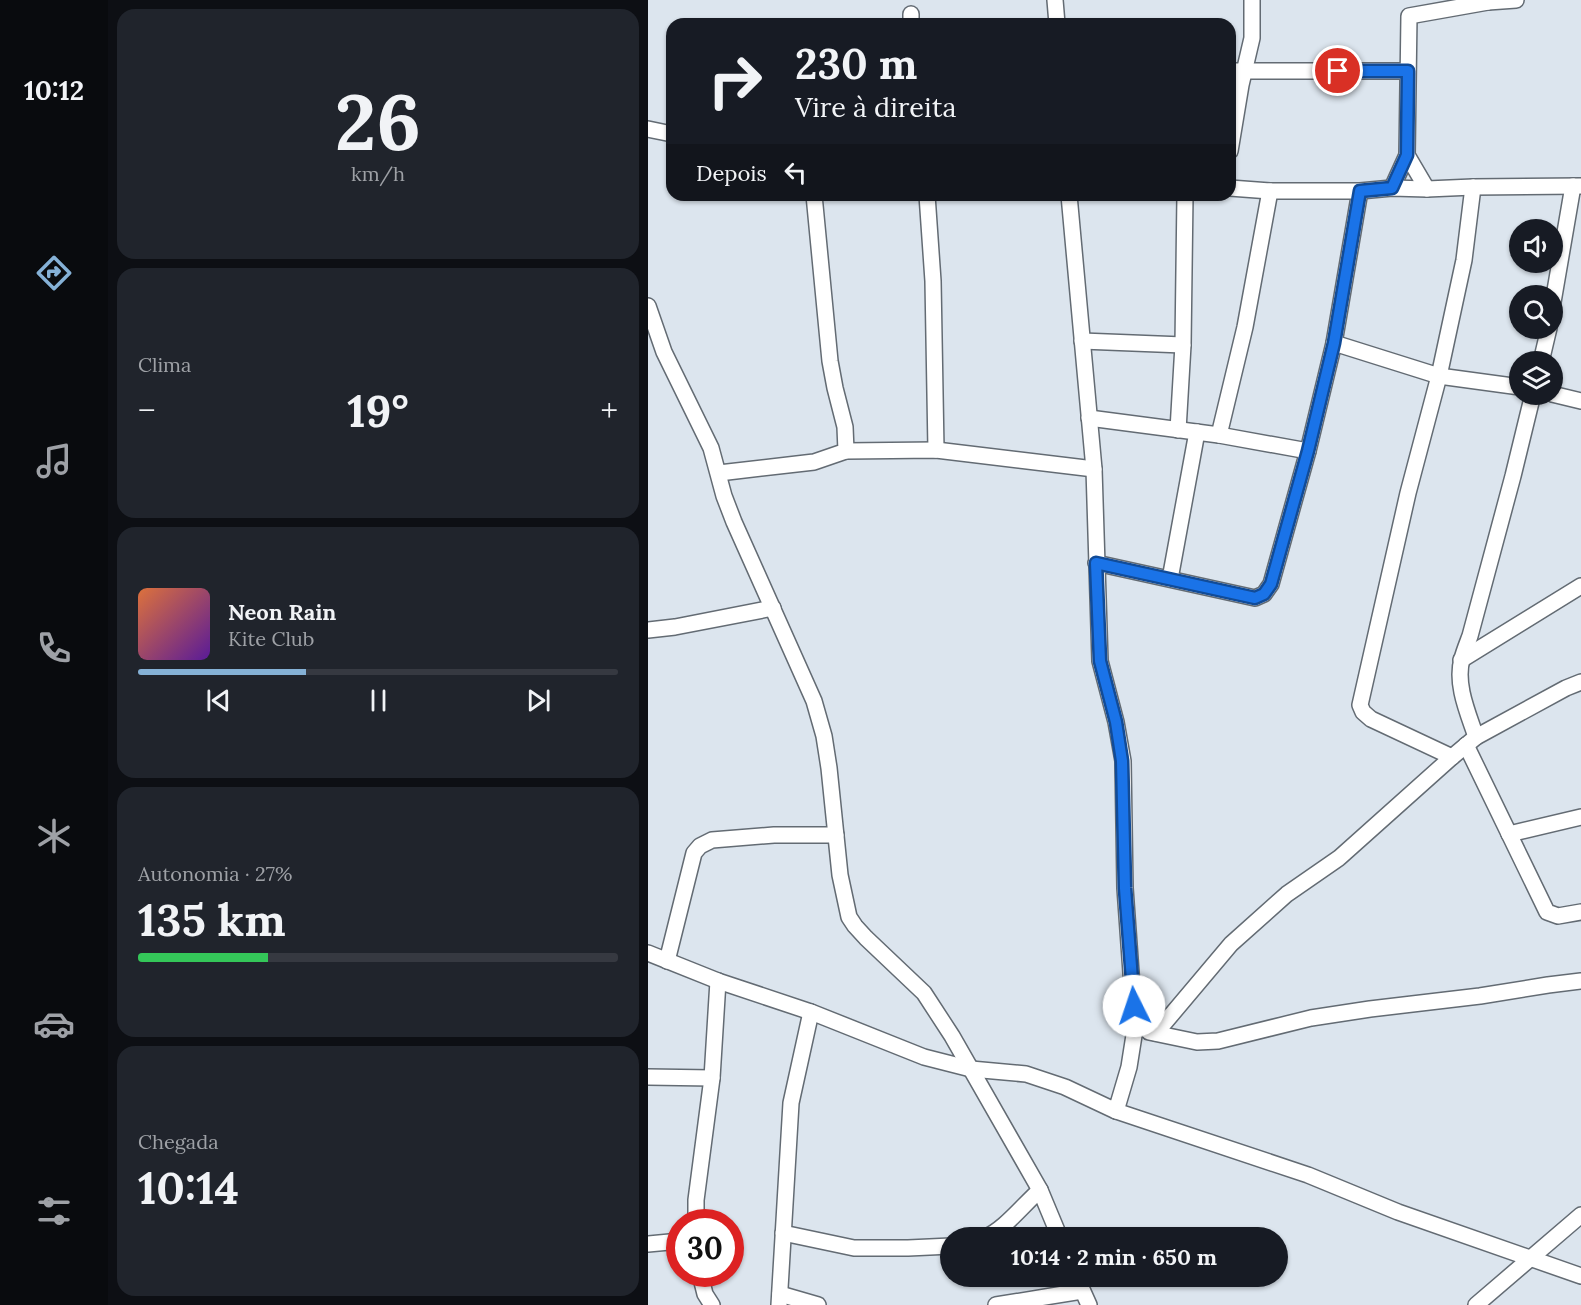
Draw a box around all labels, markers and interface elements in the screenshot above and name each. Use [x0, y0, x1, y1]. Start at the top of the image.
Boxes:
text: 230 m [795, 37, 917, 91]
icon: right [696, 42, 774, 120]
pin [1312, 45, 1363, 96]
icon: arrive [1321, 54, 1354, 87]
text: 26 [335, 72, 421, 171]
text: 10:12 [24, 73, 84, 107]
text: Vire à direita [795, 90, 956, 124]
icon: left [779, 156, 812, 189]
text: Depois [696, 159, 767, 187]
text: km/h [351, 161, 405, 186]
map controls [1509, 219, 1563, 405]
button: sound [1509, 219, 1563, 273]
icon: directions [33, 252, 75, 294]
button: search [1509, 285, 1563, 339]
button: layers [1509, 351, 1563, 405]
text: Clima [138, 352, 191, 377]
text: 19° [347, 382, 409, 439]
text: − [138, 389, 156, 431]
text: + [600, 389, 618, 431]
icon: music [33, 440, 75, 482]
text: Neon Rain [228, 598, 336, 626]
text: Kite Club [228, 626, 314, 651]
icon: phone [33, 627, 75, 669]
icon: previous [202, 684, 235, 717]
icon: pause [362, 684, 395, 717]
icon: next [522, 684, 555, 717]
icon: climate [33, 815, 75, 857]
text: Autonomia · 27% [138, 861, 292, 886]
text: 135 km [138, 891, 286, 948]
position arrow [1102, 974, 1166, 1038]
icon: car [33, 1003, 75, 1045]
text: Chegada [138, 1129, 218, 1154]
text: 10:14 [138, 1159, 239, 1216]
icon: filters [33, 1190, 75, 1232]
speed limit sign: 30 [666, 1209, 744, 1287]
text: 10:14 · 2 min · 650 m [1011, 1243, 1217, 1271]

